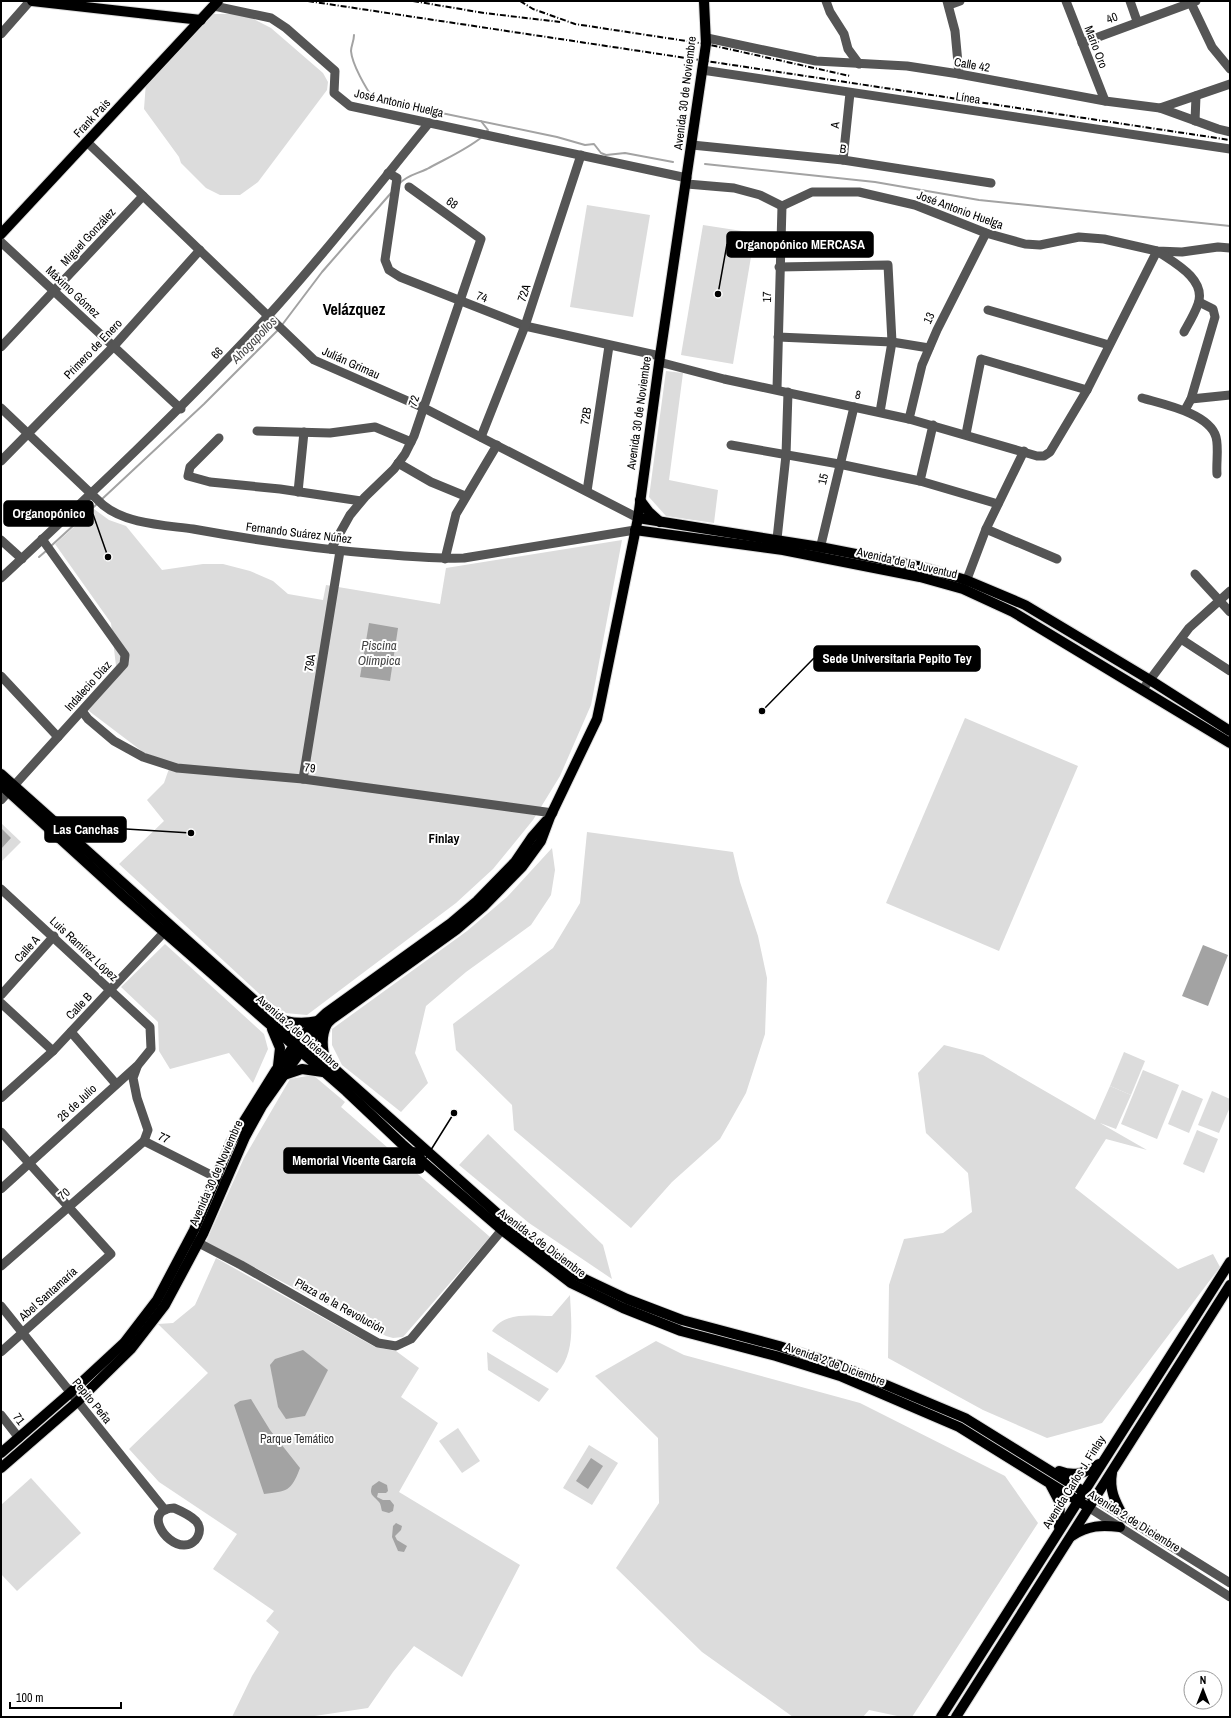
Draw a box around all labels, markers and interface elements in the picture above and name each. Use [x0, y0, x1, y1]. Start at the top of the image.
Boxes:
street label: 40 [1104, 9, 1120, 27]
street label: Mario Oro [1081, 23, 1111, 71]
street label: Avenida 30 de Noviembre [670, 35, 700, 152]
street label: Calle 42 [953, 54, 991, 76]
street label: José Antonio Huelga [353, 85, 446, 121]
street label: Línea [955, 88, 982, 108]
street label: Frank Pais [70, 95, 114, 141]
street label: A [827, 120, 843, 130]
street label: B [839, 141, 848, 157]
street label: José Antonio Huelga [915, 187, 1006, 233]
street label: 68 [443, 193, 461, 213]
street label: Miguel González [57, 204, 119, 269]
callout: Organopónico MERCASA [727, 232, 873, 257]
text: Organopónico MERCASA [735, 236, 865, 253]
street label: Máximo Gómez [42, 262, 104, 322]
street label: 72A [514, 282, 535, 304]
street label: 74 [474, 288, 490, 307]
street label: 17 [759, 291, 775, 303]
district label: Velázquez [323, 298, 386, 320]
street label: 13 [919, 310, 939, 326]
water label: Ahogapollos [227, 313, 280, 368]
street label: Primero de Enero [60, 316, 126, 382]
street label: Julián Grimau [320, 343, 382, 383]
street label: 66 [207, 344, 227, 362]
street label: Avenida 30 de Noviembre [623, 355, 655, 472]
street label: 8 [854, 387, 862, 403]
street label: 72 [405, 393, 423, 409]
street label: 72B [577, 406, 595, 426]
street label: 15 [814, 471, 832, 486]
callout: Organopónico [4, 501, 93, 526]
text: Organopónico [13, 505, 85, 522]
street label: Fernando Suárez Núñez [245, 519, 353, 547]
street label: Avenida de la Juventud [854, 543, 959, 582]
water label: Piscina Olímpica [358, 637, 400, 669]
callout: Sede Universitaria Pepito Tey [814, 646, 980, 671]
text: Sede Universitaria Pepito Tey [822, 650, 972, 667]
street label: 79A [301, 653, 319, 673]
street label: Indalecio Díaz [61, 657, 115, 715]
street label: 79 [304, 759, 316, 777]
callout: Las Canchas [45, 817, 126, 842]
text: Las Canchas [53, 821, 119, 838]
district label: Finlay [429, 830, 459, 847]
street label: Luis Ramírez López [46, 913, 122, 985]
street label: Calle A [11, 932, 44, 966]
street label: Calle B [62, 989, 96, 1023]
street label: Avenida 2 de Diciembre [252, 991, 343, 1073]
street label: 26 de Julio [54, 1081, 100, 1125]
street label: Avenida 30 de Noviembre [185, 1118, 247, 1229]
street label: 77 [156, 1128, 173, 1148]
callout: Memorial Vicente García [284, 1148, 424, 1173]
text: Memorial Vicente García [292, 1152, 416, 1169]
street label: 70 [55, 1184, 73, 1204]
street label: Avenida 2 de Diciembre [494, 1204, 589, 1281]
street label: Abel Santamaría [15, 1263, 81, 1325]
street label: Plaza de la Revolución [292, 1275, 388, 1337]
street label: Avenida 2 de Diciembre [782, 1338, 888, 1390]
street label: Pepito Peña [69, 1375, 116, 1427]
street label: 71 [9, 1410, 29, 1429]
park label: Parque Temático [260, 1431, 334, 1447]
street label: Avenida Carlos J. Finlay [1038, 1432, 1109, 1532]
street label: Avenida 2 de Diciembre [1084, 1486, 1183, 1556]
north arrow [1183, 1670, 1223, 1710]
text: N [1200, 1673, 1206, 1687]
scale bar [10, 1684, 121, 1710]
text: 100 m [16, 1690, 43, 1706]

